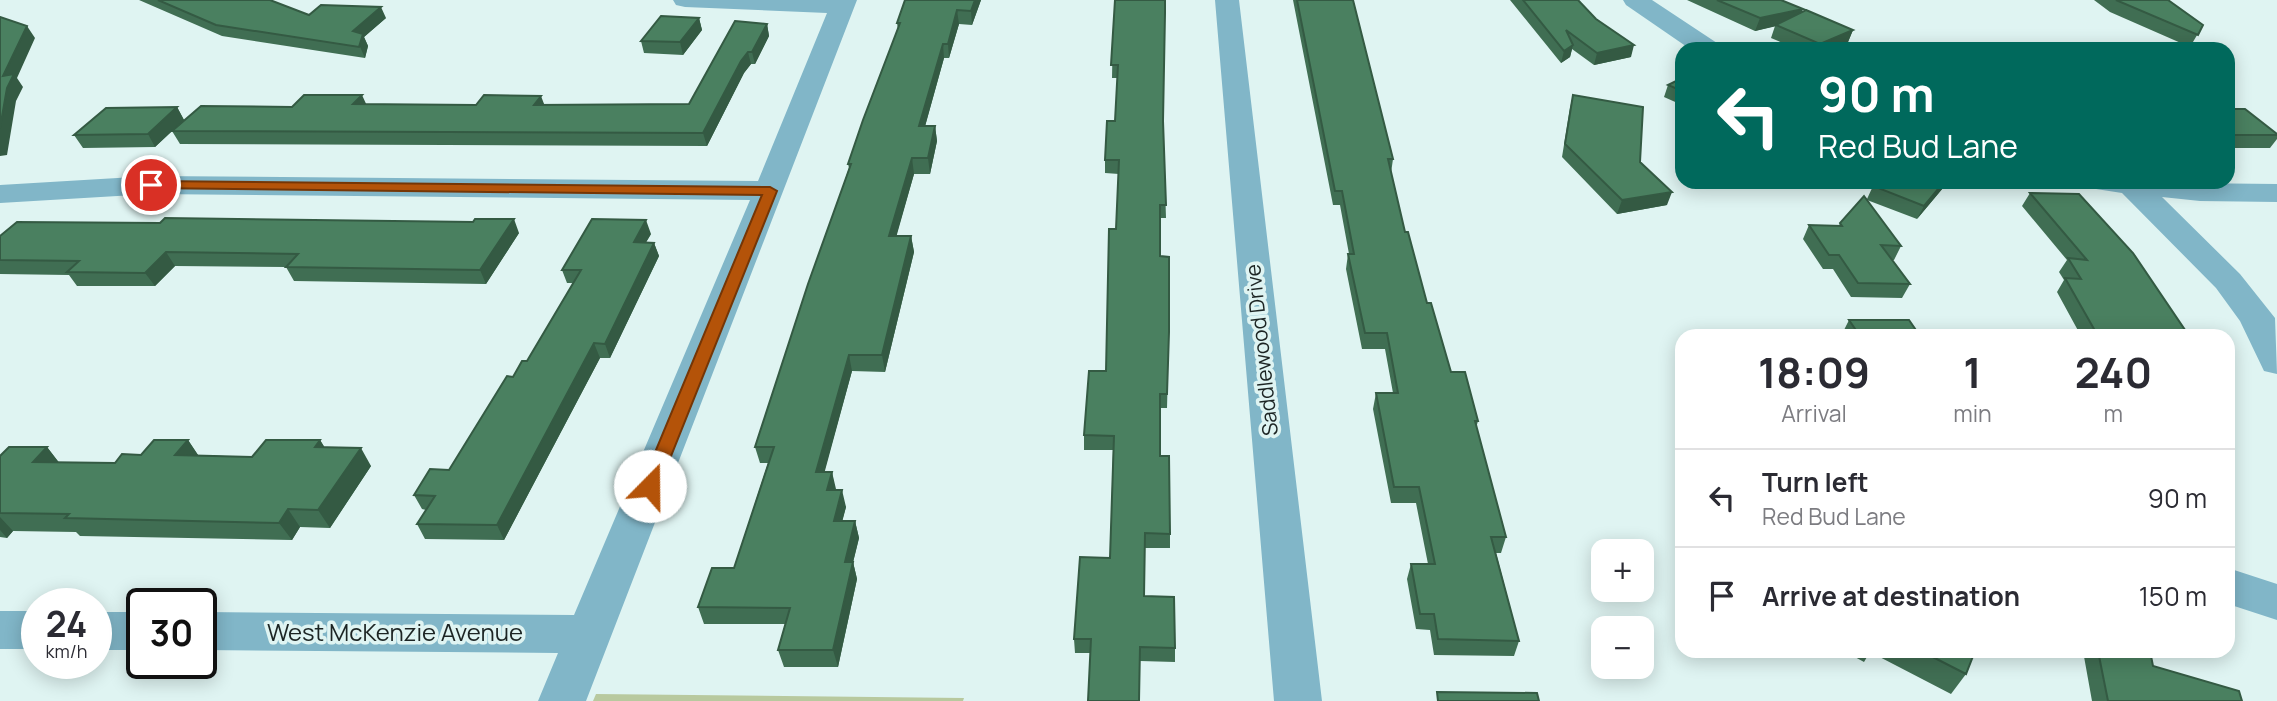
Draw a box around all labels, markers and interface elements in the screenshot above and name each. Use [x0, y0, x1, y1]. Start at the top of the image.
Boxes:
text: 90 m [1818, 60, 1935, 127]
icon: left [1703, 70, 1794, 161]
text: Red Bud Lane [1818, 124, 2018, 168]
pin [121, 155, 181, 215]
icon: arrive [132, 166, 170, 204]
street label: Saddlewood Drive [1238, 263, 1284, 437]
text: 18:09 [1758, 343, 1870, 401]
text: 1 [1963, 343, 1982, 401]
text: 240 [2075, 343, 2152, 401]
text: Arrival [1781, 397, 1847, 429]
text: min [1953, 397, 1992, 429]
text: m [2104, 397, 2123, 429]
position arrow [613, 449, 687, 523]
text: Turn left [1762, 464, 1869, 500]
icon: left [1703, 479, 1741, 517]
text: 90 m [2148, 480, 2207, 516]
text: Red Bud Lane [1762, 500, 1906, 532]
map controls [1591, 539, 1654, 679]
button: + [1591, 539, 1654, 602]
icon: arrive [1703, 577, 1741, 615]
text: Arrive at destination [1762, 578, 2020, 614]
text: 150 m [2139, 578, 2207, 614]
speed limit sign: 30 [126, 588, 217, 679]
text: 24 [46, 600, 87, 648]
street label: West McKenzie Avenue [267, 615, 523, 648]
button: − [1591, 616, 1654, 679]
text: km/h [46, 639, 87, 663]

